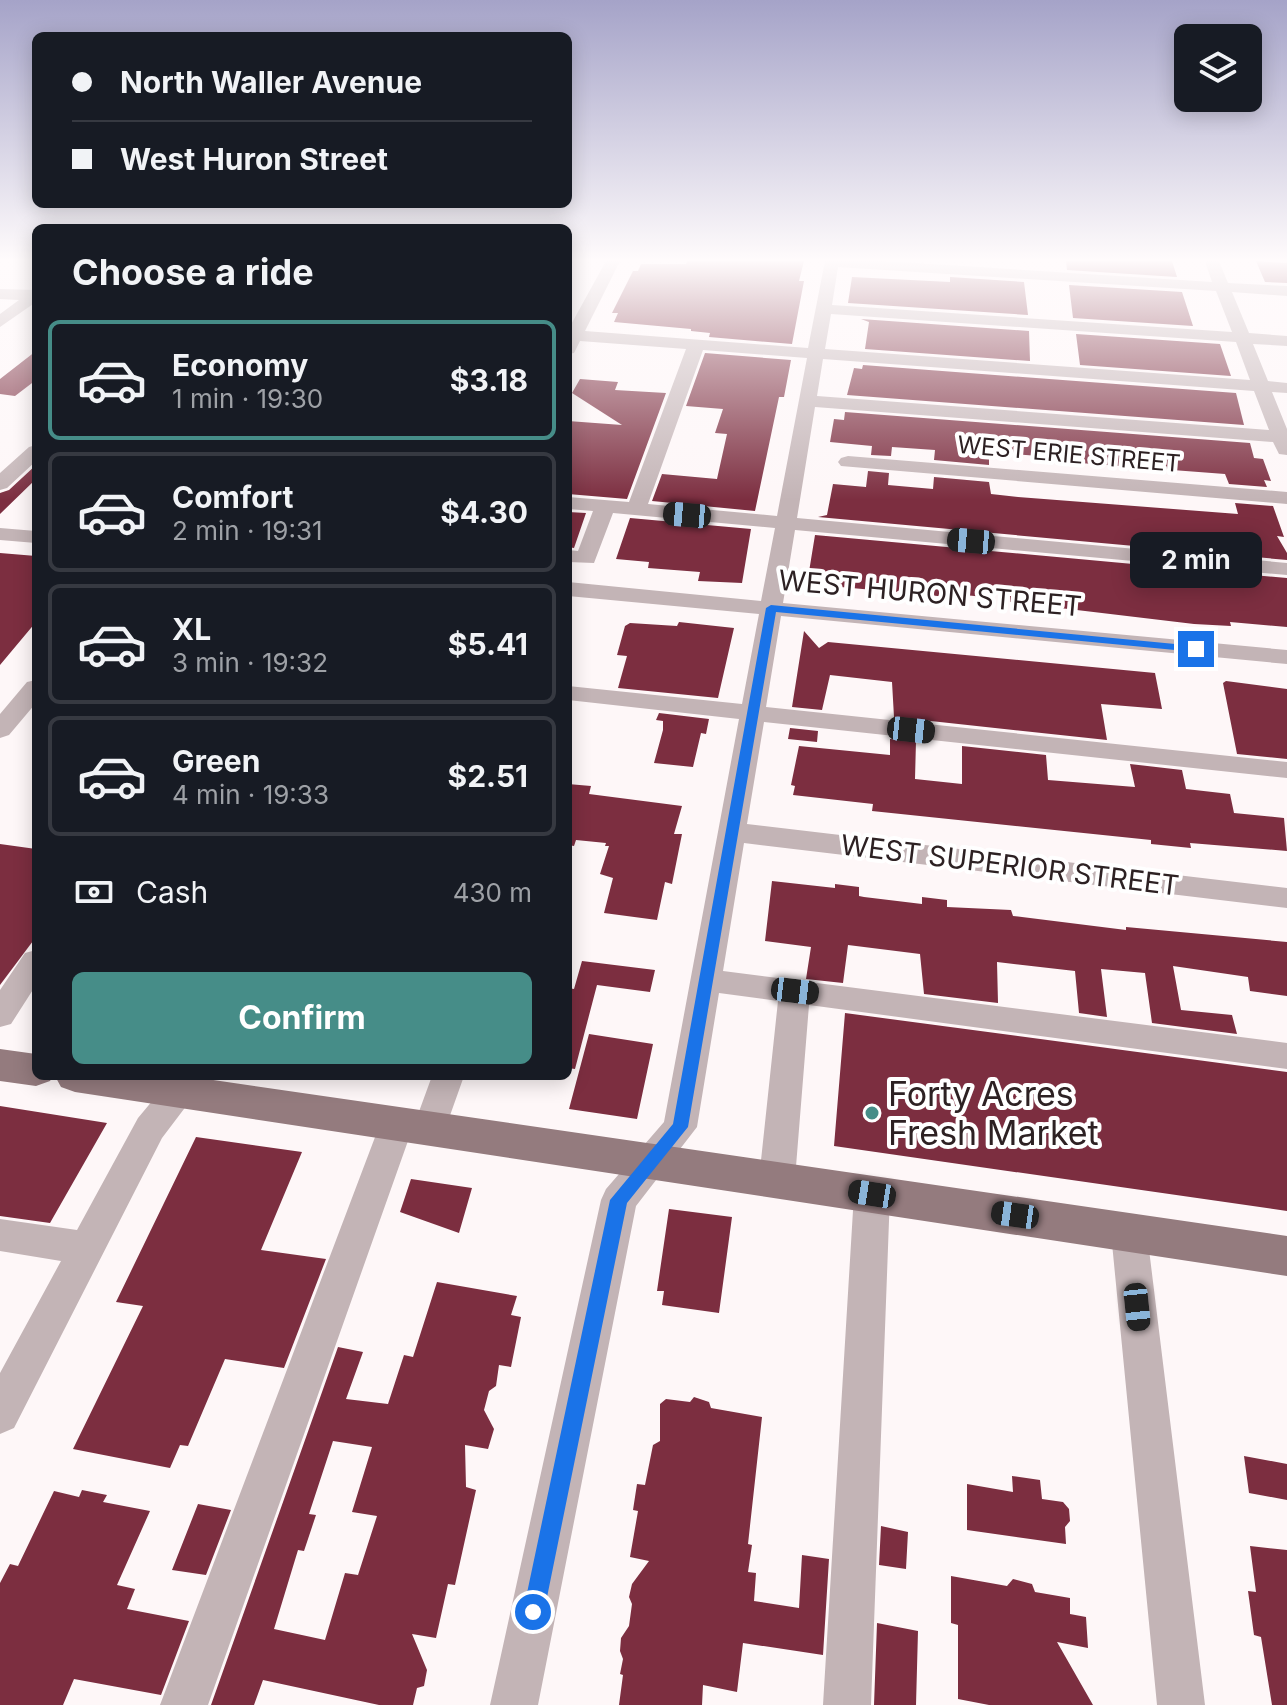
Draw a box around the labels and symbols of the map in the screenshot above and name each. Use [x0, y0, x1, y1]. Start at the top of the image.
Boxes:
street label: WEST ERIE STREET [956, 430, 1182, 478]
car [662, 501, 712, 529]
car [946, 527, 996, 555]
callout: 2 min [1130, 533, 1262, 589]
street label: WEST HURON STREET [777, 563, 1083, 623]
route end [1178, 631, 1214, 667]
car [886, 716, 936, 744]
street label: WEST SUPERIOR STREET [839, 827, 1181, 903]
car [770, 976, 820, 1006]
place label: Forty Acres Fresh Market [888, 1073, 1099, 1153]
marker: Forty Acres Fresh Market [863, 1104, 881, 1122]
car [846, 1178, 898, 1210]
car [990, 1200, 1040, 1230]
car [1123, 1282, 1151, 1332]
route start [515, 1594, 551, 1630]

